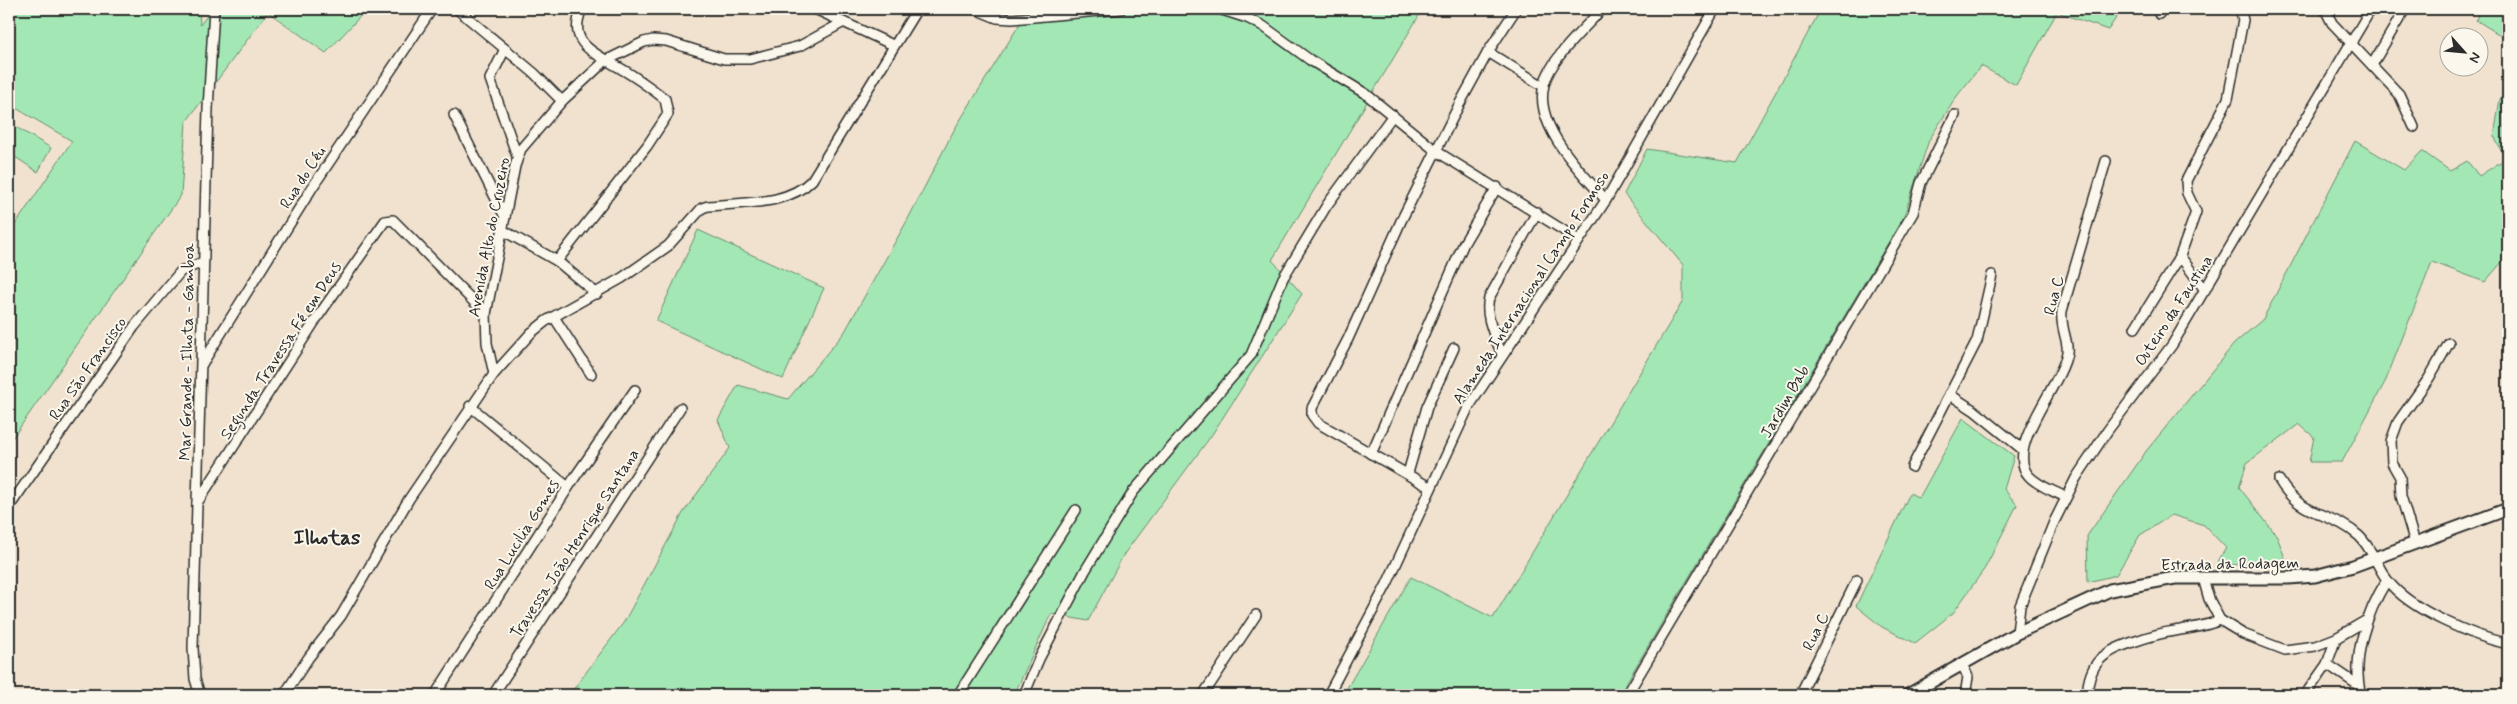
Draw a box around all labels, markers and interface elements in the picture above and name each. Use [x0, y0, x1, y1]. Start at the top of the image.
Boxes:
north arrow [2440, 28, 2490, 78]
text: N [2465, 49, 2485, 66]
street label: Rua do Céu [275, 143, 331, 213]
street label: Avenida Alto do Cruzeiro [464, 155, 515, 319]
street label: Alameda Internacional Campo Formoso [1448, 167, 1615, 408]
street label: Mar Grande - Ilhota - Gamboa [175, 243, 200, 461]
street label: Outeiro da Faustina [2131, 251, 2218, 370]
street label: Segunda Travessa Fé em Deus [216, 258, 348, 444]
street label: Rua C [2039, 273, 2069, 317]
street label: Rua São Francisco [45, 313, 132, 425]
street label: Jardim Bab [1756, 361, 1815, 442]
street label: Travessa João Henrique Santana [506, 445, 645, 643]
street label: Rua Lucilia Gomes [480, 476, 565, 594]
district label: Ilhotas [294, 524, 361, 552]
street label: Estrada da Rodagem [2161, 553, 2299, 577]
street label: Rua C [1798, 609, 1835, 654]

